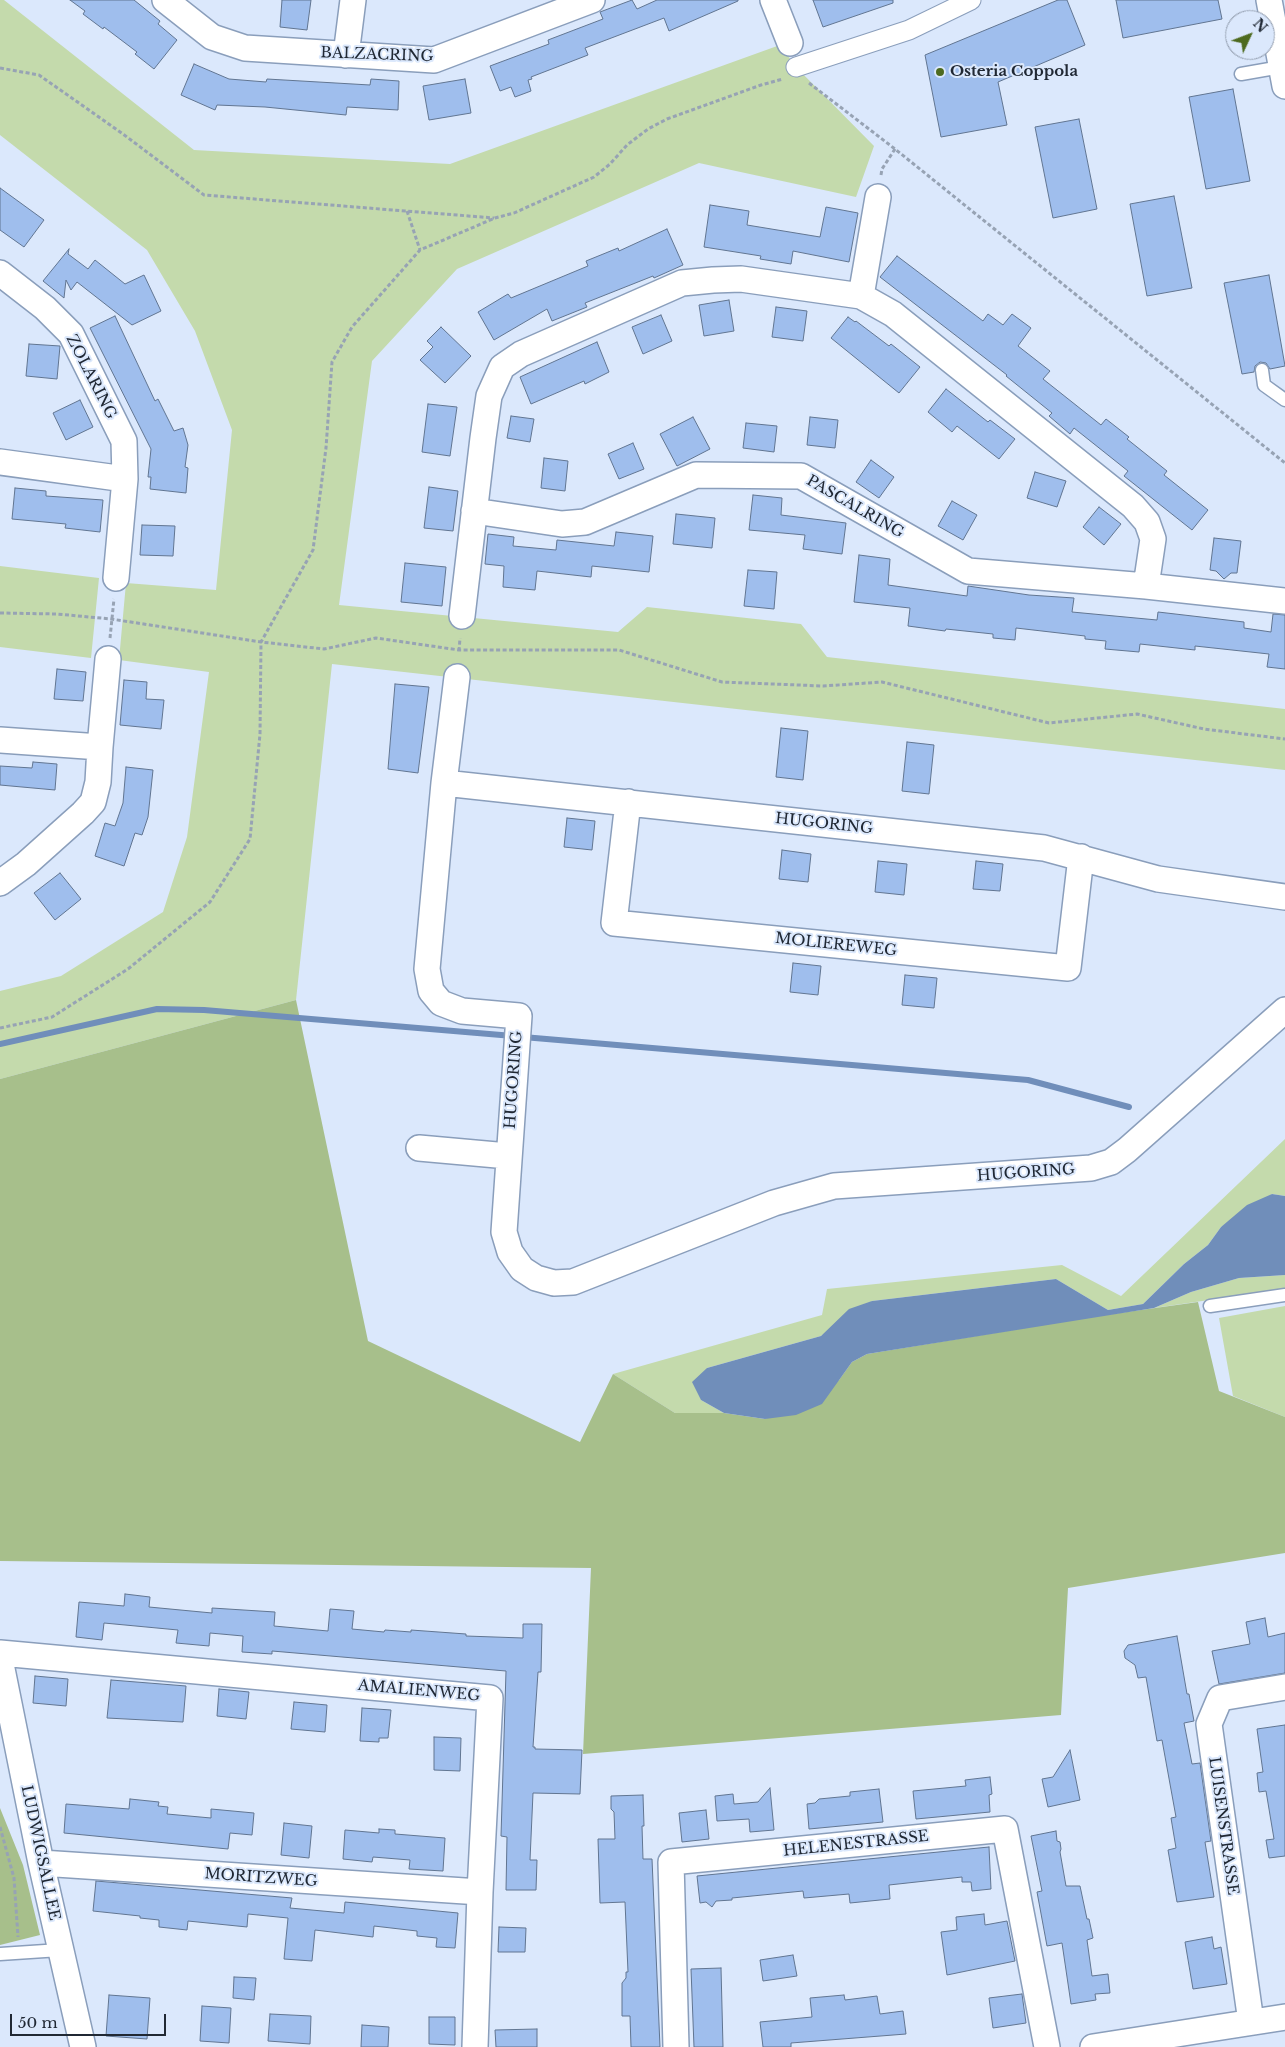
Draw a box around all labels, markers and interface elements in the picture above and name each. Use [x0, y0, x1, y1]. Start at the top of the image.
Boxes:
north arrow [1225, 10, 1275, 60]
text: N [1249, 14, 1271, 36]
street label: BALZACRING [320, 44, 434, 66]
place label: Osteria Coppola [950, 63, 1078, 81]
marker: Osteria Coppola [934, 66, 946, 78]
street label: ZOLARING [62, 332, 120, 422]
street label: PASCALRING [803, 472, 907, 542]
street label: HUGORING [774, 810, 874, 838]
street label: MOLIEREWEG [774, 930, 898, 960]
street label: HUGORING [502, 1030, 526, 1130]
street label: HUGORING [976, 1161, 1076, 1185]
street label: AMALIENWEG [357, 1677, 481, 1705]
street label: LUISENSTRASSE [1204, 1756, 1242, 1896]
street label: LUDWIGSALLEE [17, 1784, 63, 1922]
street label: HELENESTRASSE [782, 1827, 930, 1861]
street label: MORITZWEG [204, 1865, 318, 1891]
scale bar [12, 2004, 169, 2036]
text: 50 m [18, 2013, 58, 2032]

